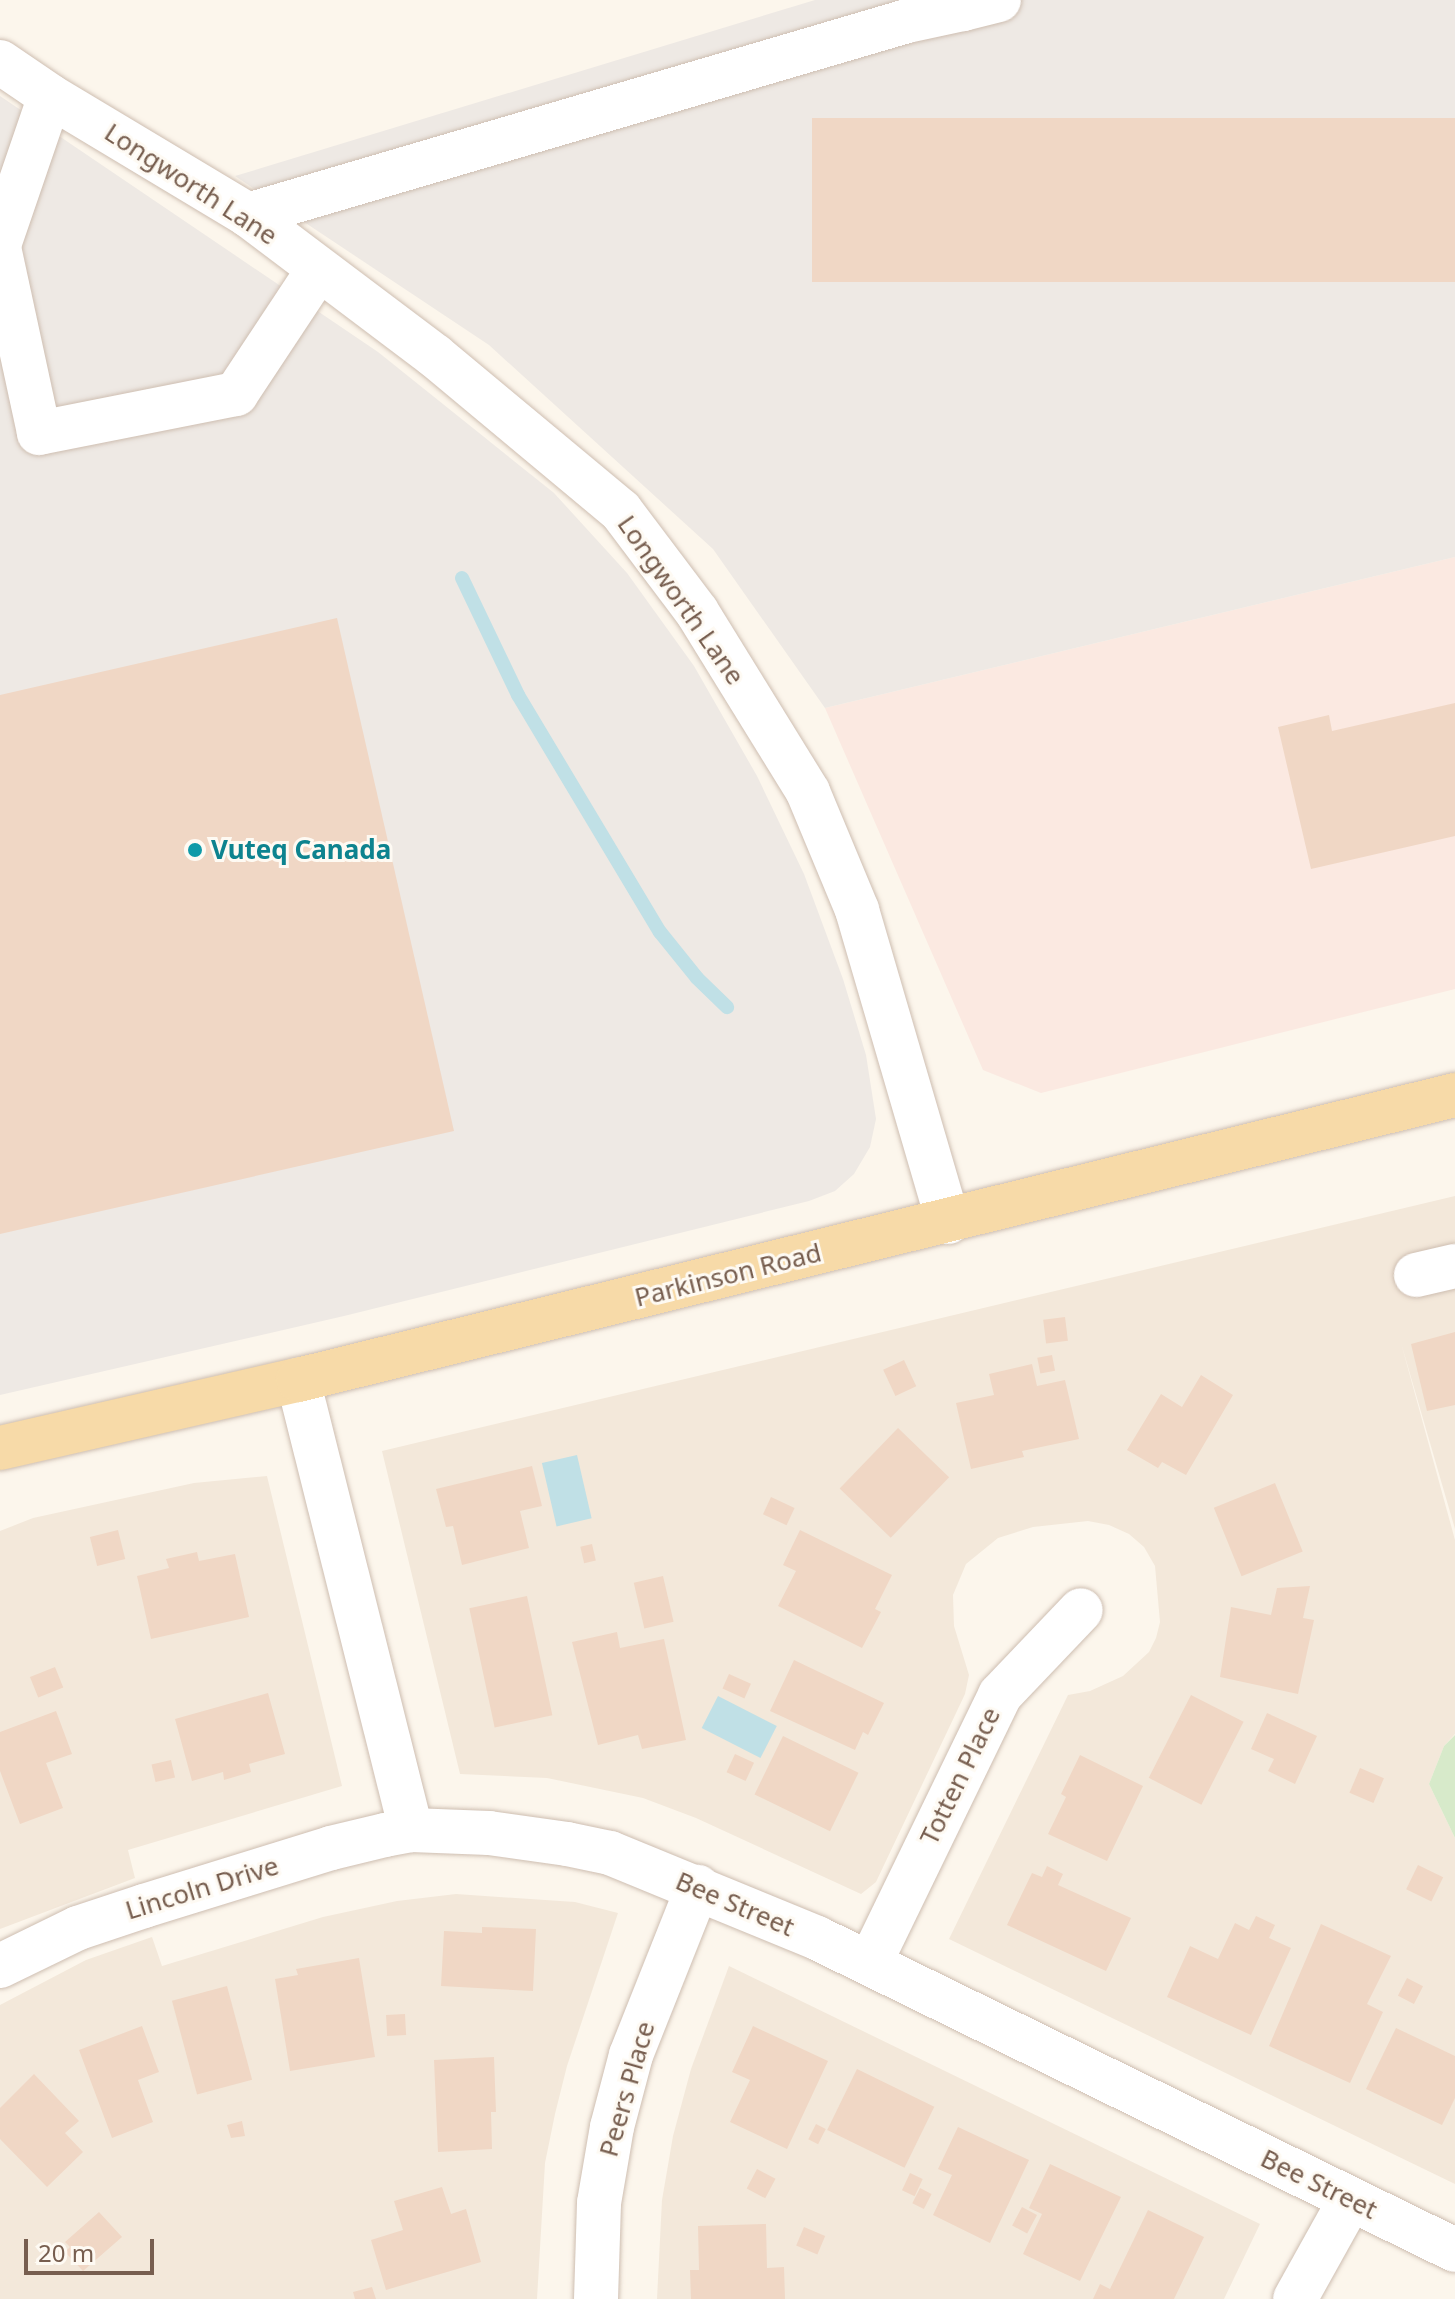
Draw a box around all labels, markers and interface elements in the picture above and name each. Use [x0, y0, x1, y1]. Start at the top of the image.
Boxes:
street label: Longworth Lane [99, 117, 283, 251]
street label: Longworth Lane [611, 509, 751, 691]
place label: Vuteq Canada [211, 834, 391, 866]
marker: Vuteq Canada [186, 841, 204, 859]
street label: Parkinson Road [631, 1237, 825, 1313]
street label: Totten Place [913, 1702, 1007, 1850]
street label: Lincoln Drive [122, 1850, 282, 1926]
street label: Bee Street [671, 1865, 799, 1943]
street label: Peers Place [593, 2018, 661, 2160]
street label: Bee Street [1256, 2142, 1382, 2226]
scale bar [28, 2223, 158, 2273]
text: 20 m [38, 2236, 94, 2269]

